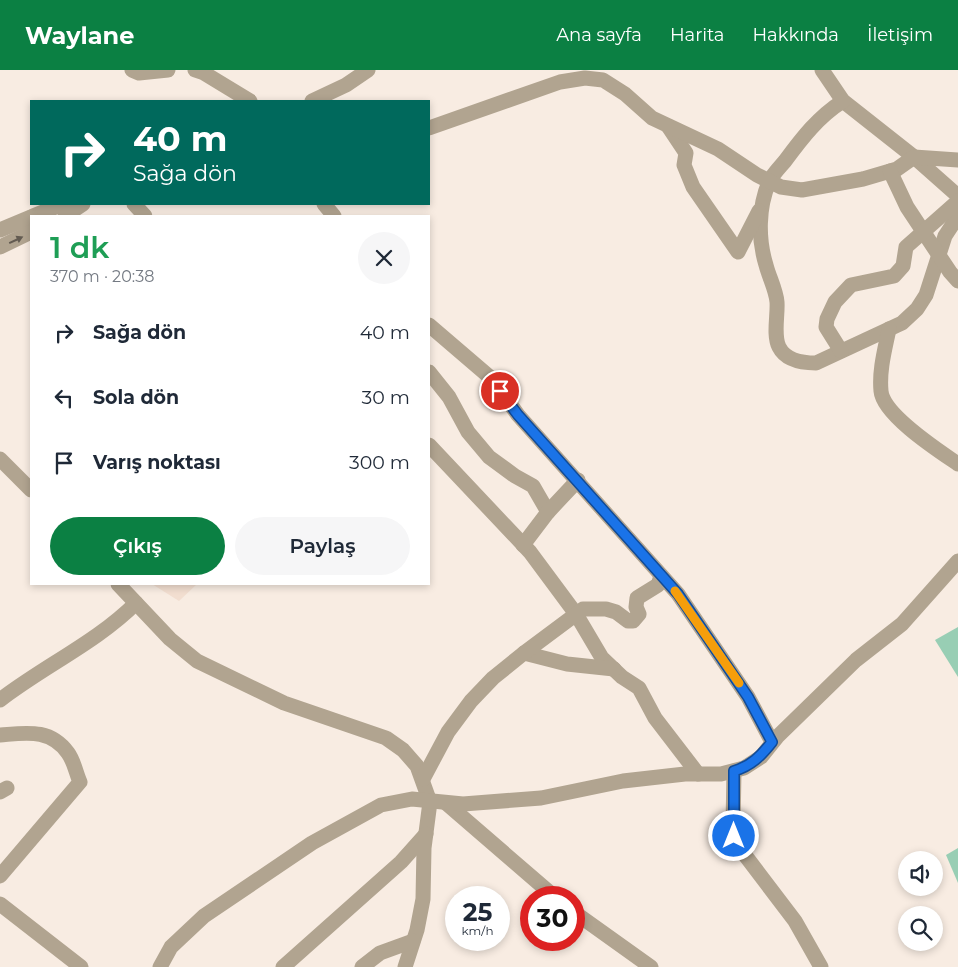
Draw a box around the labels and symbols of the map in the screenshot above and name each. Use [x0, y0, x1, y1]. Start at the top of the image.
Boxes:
one-way arrow [9, 235, 23, 243]
pin [479, 370, 521, 412]
position arrow [707, 809, 759, 861]
speed limit sign: 30 [520, 886, 585, 951]

